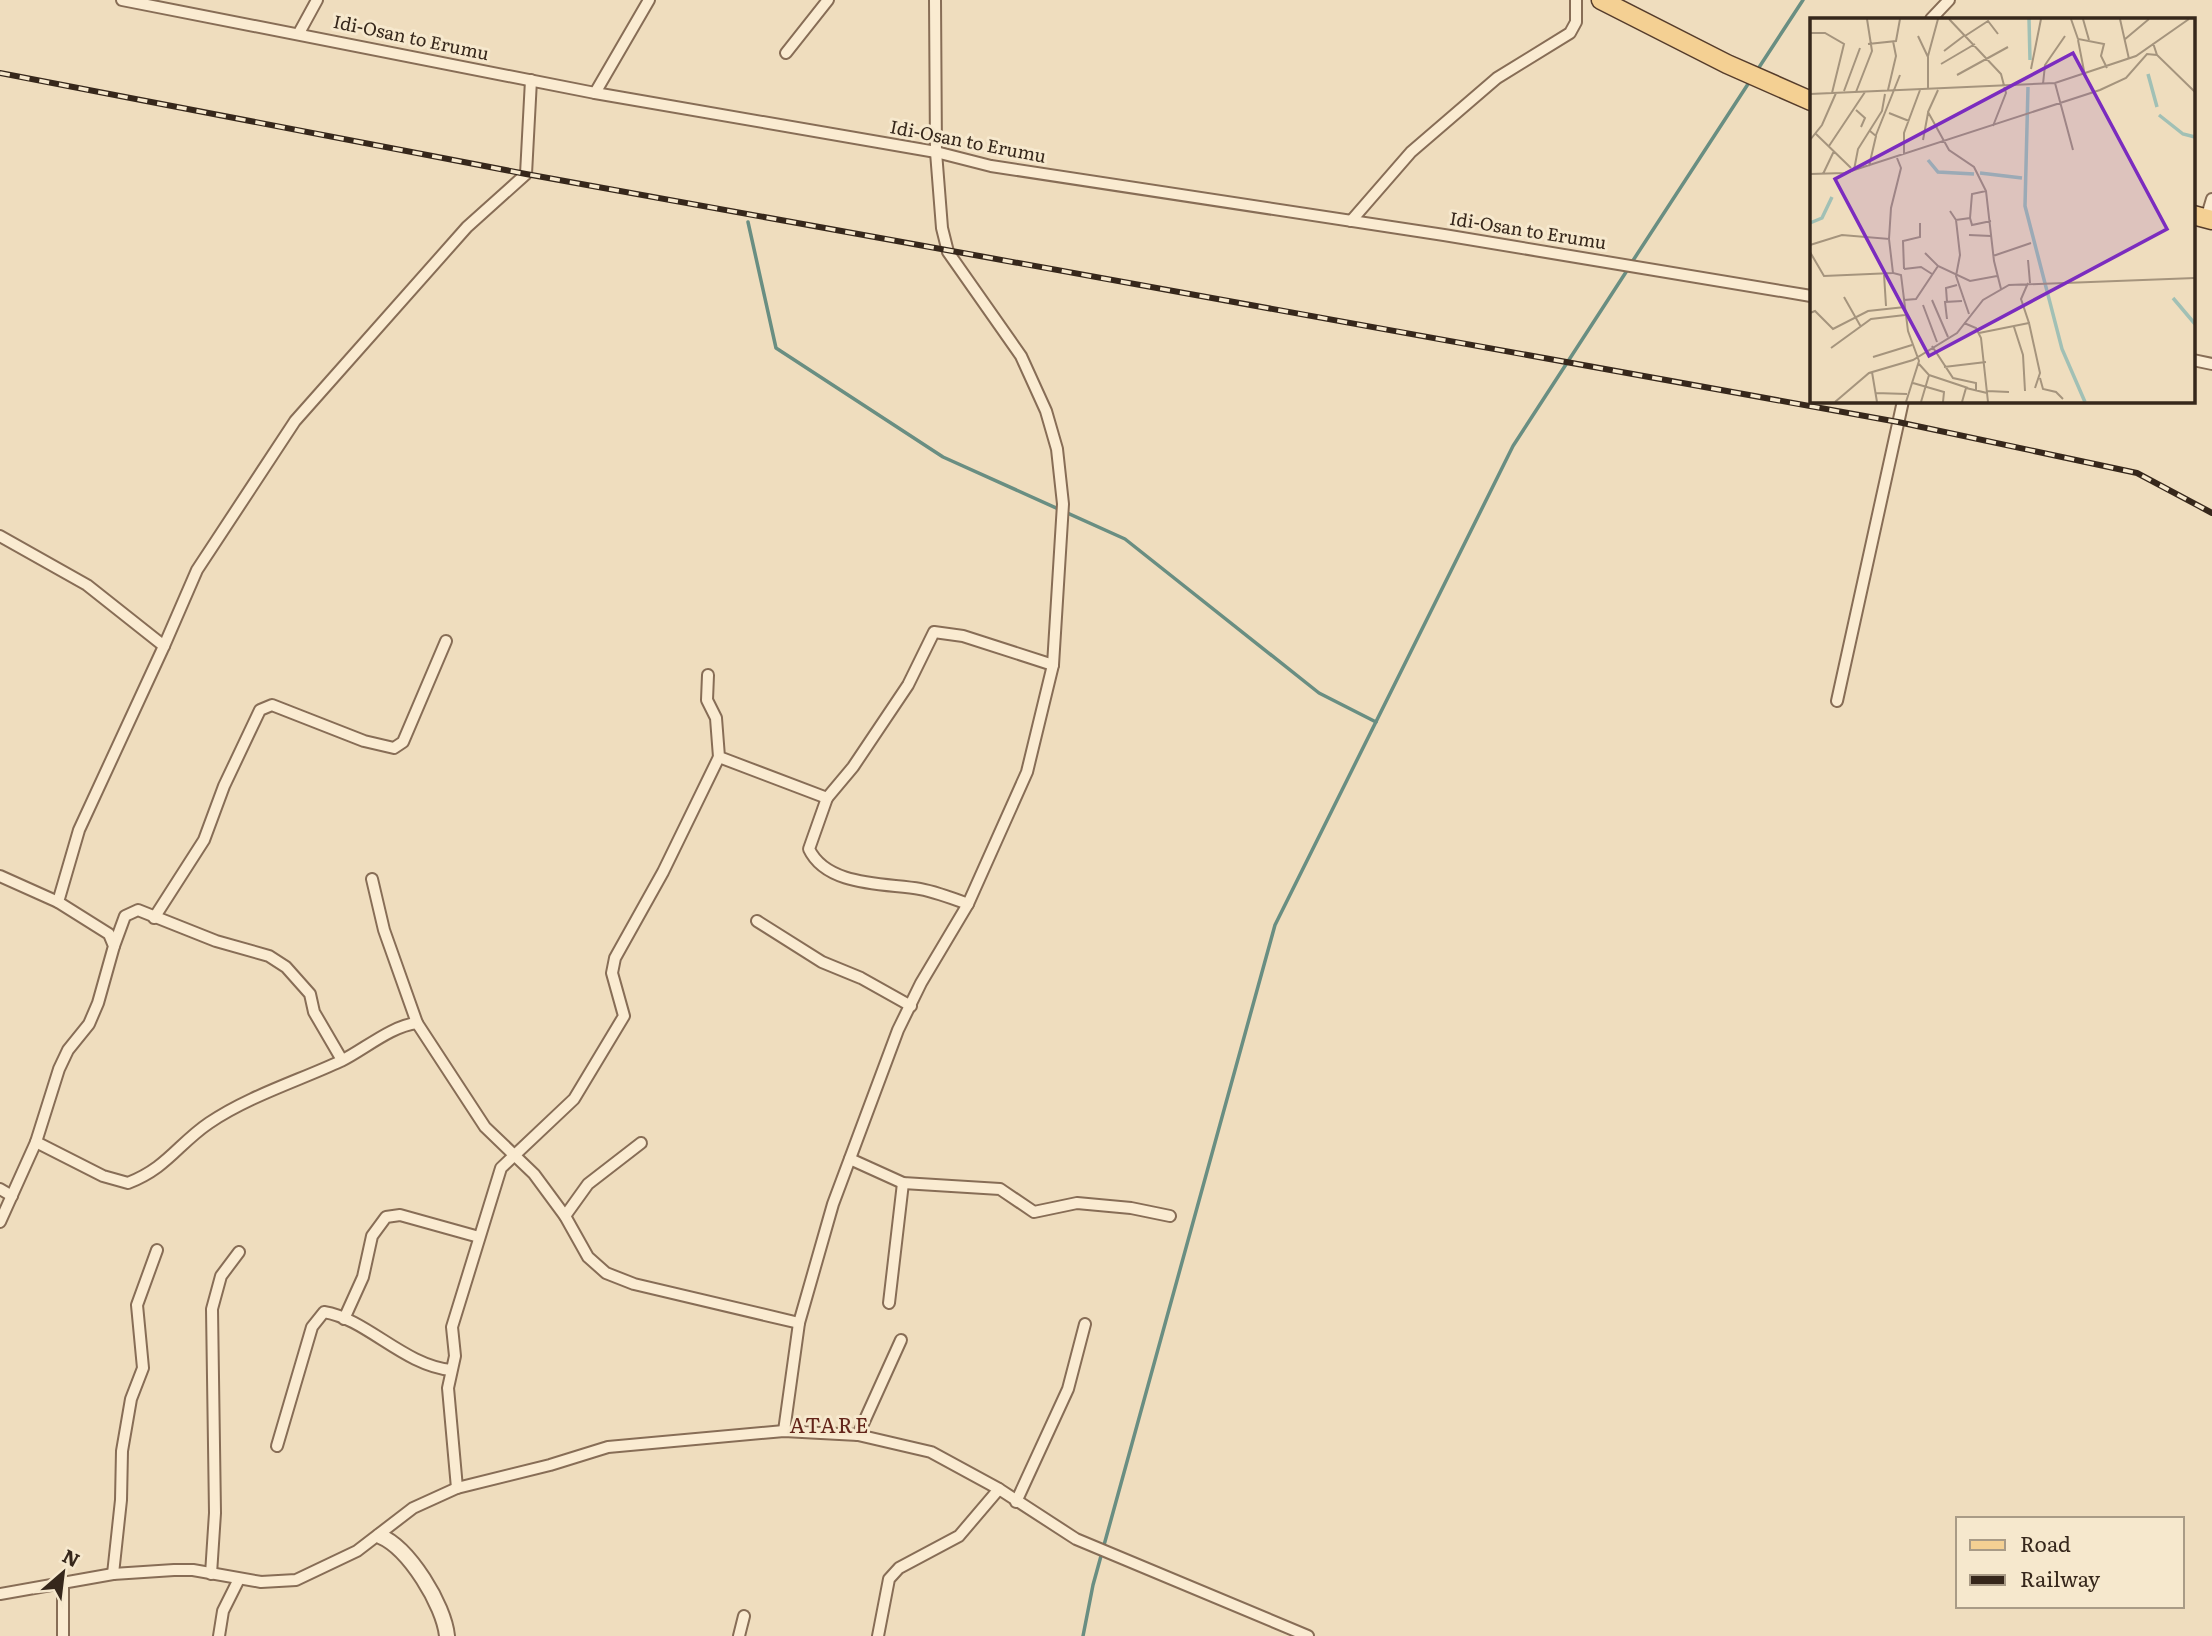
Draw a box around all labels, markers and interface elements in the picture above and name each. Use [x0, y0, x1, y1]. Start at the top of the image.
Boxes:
street label: Idi-Osan to Erumu [331, 7, 492, 66]
inset map [1810, 18, 2194, 402]
street label: Idi-Osan to Erumu [888, 112, 1049, 169]
street label: Idi-Osan to Erumu [1448, 204, 1609, 255]
district label: ATARE [790, 1408, 870, 1439]
legend [1956, 1517, 2184, 1608]
text: Road [2020, 1527, 2071, 1558]
north arrow [28, 1538, 98, 1608]
text: N [58, 1541, 85, 1573]
text: Railway [2020, 1562, 2101, 1593]

